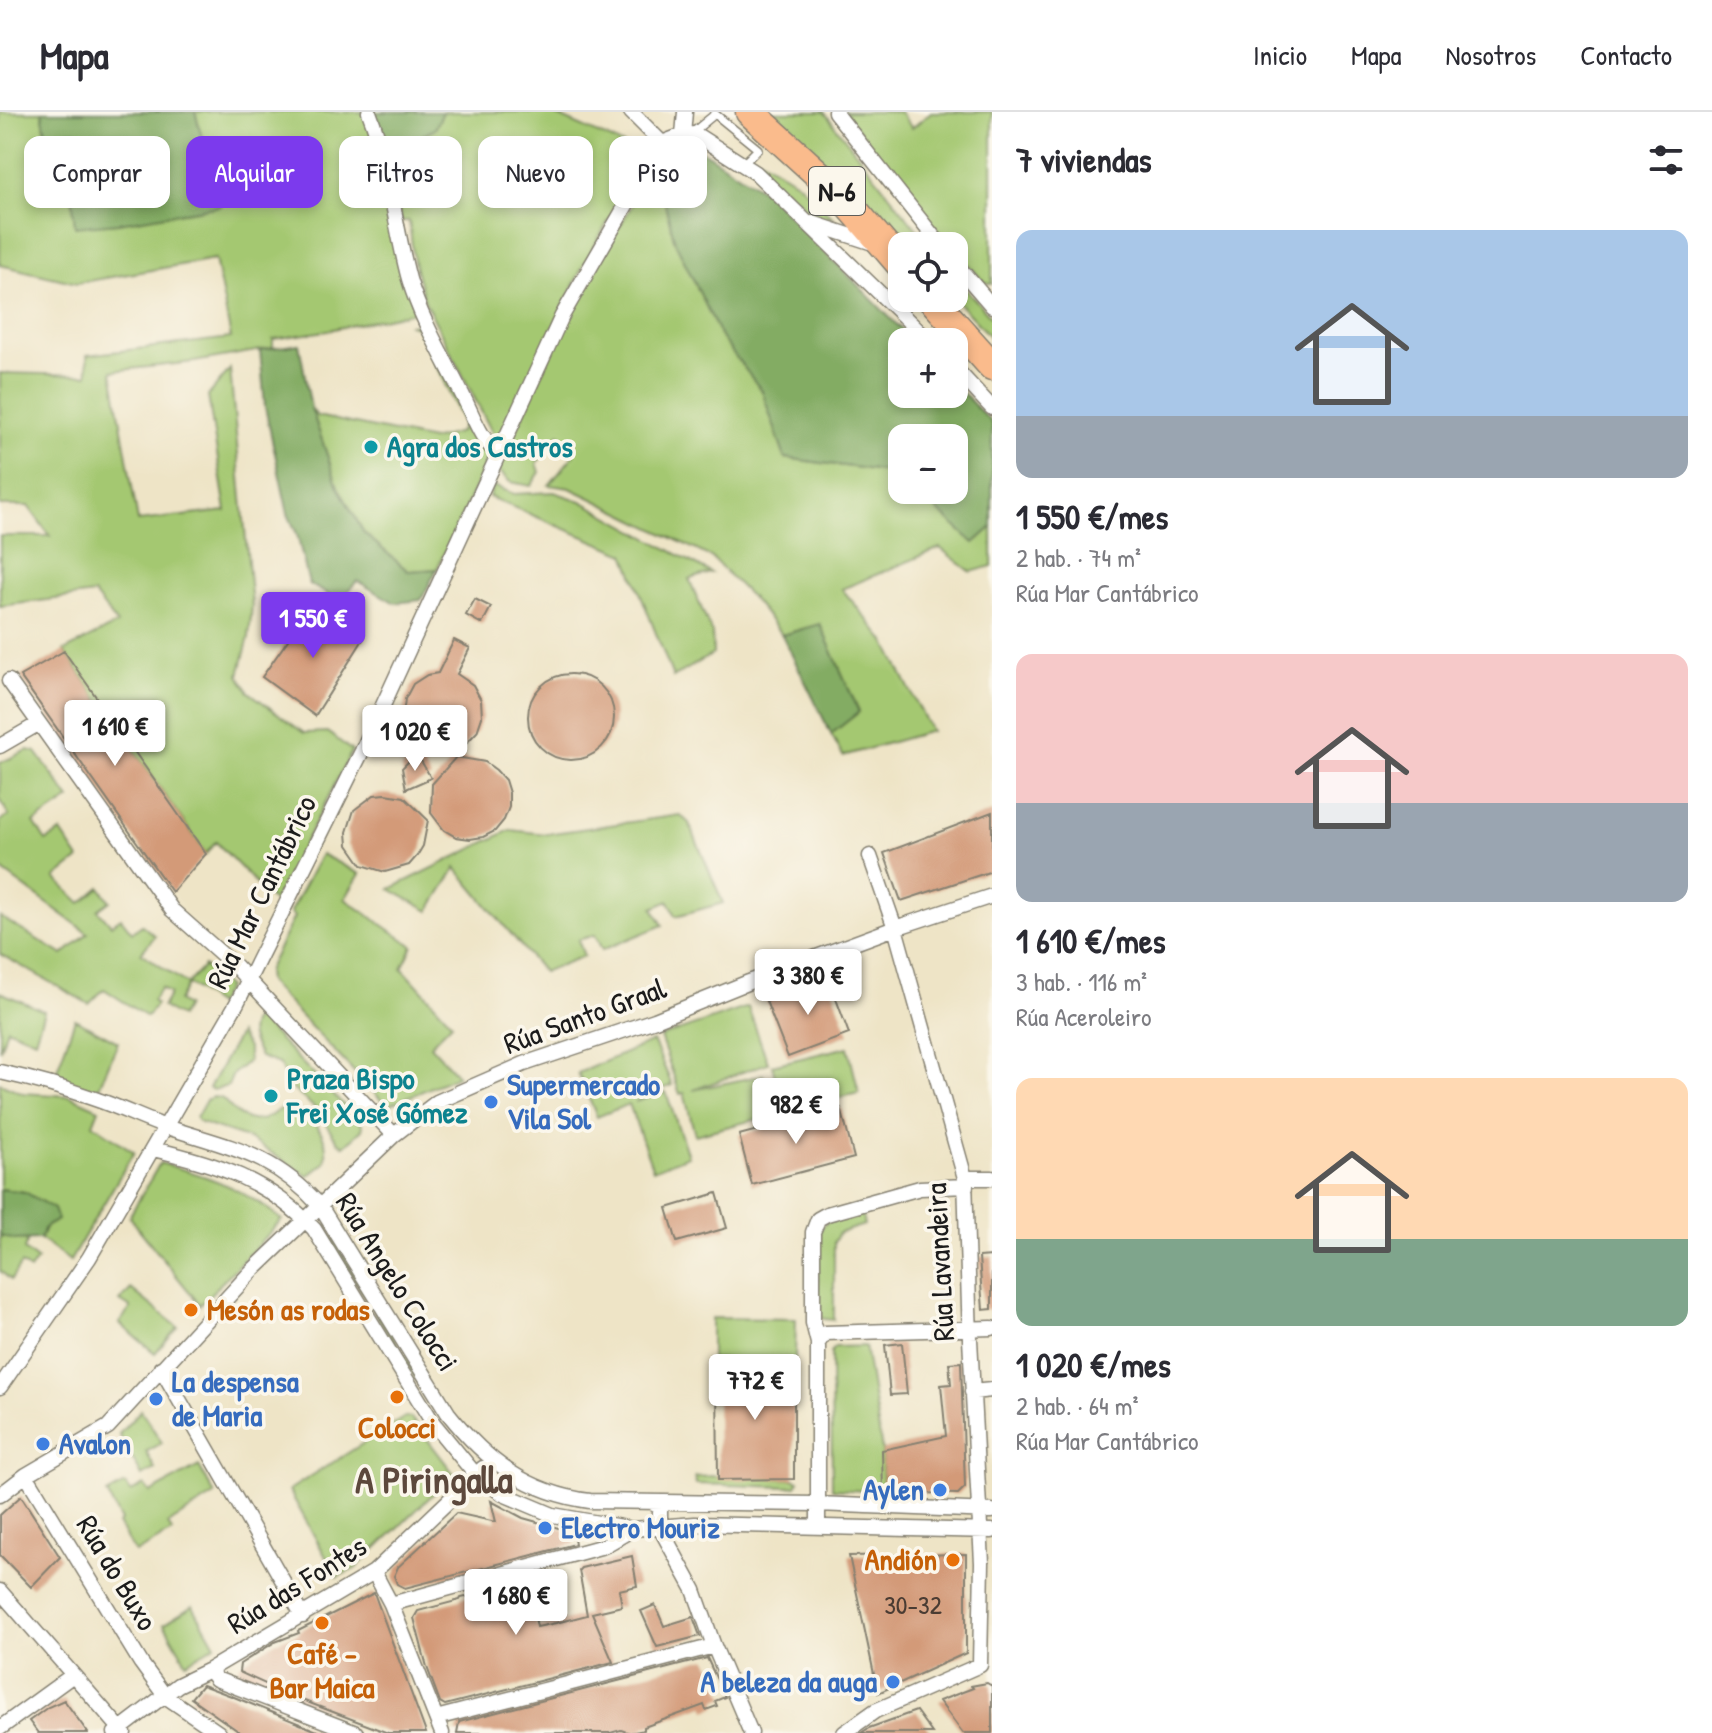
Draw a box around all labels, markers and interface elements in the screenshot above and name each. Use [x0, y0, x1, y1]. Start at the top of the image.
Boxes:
text: Mapa [40, 29, 109, 81]
text: Inicio [1253, 36, 1307, 74]
text: Mapa [1351, 36, 1402, 74]
text: Nosotros [1446, 36, 1536, 74]
text: Contacto [1580, 36, 1672, 74]
chip: Comprar [24, 136, 170, 208]
chip: Alquilar [186, 136, 323, 208]
chip: Filtros [339, 136, 462, 208]
chip: Nuevo [478, 136, 593, 208]
chip: Piso [609, 136, 707, 208]
text: 7 viviendas [1016, 137, 1152, 183]
icon: filters [1644, 138, 1688, 182]
road number: N-6 [809, 167, 865, 215]
map controls [888, 232, 968, 504]
button: locate [888, 232, 968, 312]
icon: home [1280, 282, 1424, 426]
button: + [888, 328, 968, 408]
button: − [888, 424, 968, 504]
place label: Agra dos Castros [387, 426, 573, 467]
marker: Agra dos Castros [362, 438, 380, 456]
text: 1 550 €/mes [1016, 494, 1168, 540]
text: 2 hab. · 74 m² [1016, 540, 1141, 575]
text: Rúa Mar Cantábrico [1016, 575, 1198, 610]
pin: 1 550 € [239, 592, 387, 660]
text: 1 550 € [279, 600, 347, 635]
pin: 1 610 € [41, 700, 189, 768]
pin: 1 020 € [341, 705, 489, 773]
icon: home [1280, 706, 1424, 850]
text: 1 610 € [82, 708, 148, 743]
text: 1 020 € [380, 713, 450, 748]
street label: Rúa Mar Cantábrico [197, 788, 325, 995]
text: 1 610 €/mes [1016, 918, 1166, 964]
pin: 3 380 € [734, 949, 882, 1017]
text: 3 380 € [773, 957, 843, 992]
text: 3 hab. · 116 m² [1016, 964, 1147, 999]
street label: Rúa Santo Graal [498, 967, 671, 1063]
text: Rúa Aceroleiro [1016, 999, 1152, 1034]
place label: Praza Bispo Frei Xosé Gómez [286, 1058, 468, 1132]
place label: Supermercado Vila Sol [507, 1064, 660, 1138]
pin: 982 € [740, 1078, 852, 1146]
text: 982 € [770, 1086, 822, 1121]
marker: Praza Bispo Frei Xosé Gómez [262, 1087, 280, 1105]
marker: Supermercado Vila Sol [482, 1093, 500, 1111]
icon: home [1280, 1130, 1424, 1274]
street label: Rúa Lavandeira [915, 1182, 963, 1342]
street label: Rúa Angelo Colocci [327, 1185, 469, 1378]
place label: Mesón as rodas [207, 1289, 370, 1329]
marker: Mesón as rodas [182, 1301, 200, 1319]
text: 1 020 €/mes [1016, 1342, 1171, 1388]
pin: 772 € [699, 1354, 811, 1422]
place label: La despensa de Maria [172, 1361, 299, 1435]
text: 772 € [727, 1362, 783, 1397]
marker: Colocci [388, 1388, 406, 1406]
text: 2 hab. · 64 m² [1016, 1388, 1138, 1423]
marker: La despensa de Maria [147, 1390, 165, 1408]
place label: Colocci [358, 1407, 436, 1447]
place label: Avalon [59, 1423, 131, 1463]
text: Rúa Mar Cantábrico [1016, 1423, 1198, 1458]
marker: Avalon [34, 1435, 52, 1453]
district label: A Piringalla [355, 1453, 513, 1506]
place label: Aylen [863, 1469, 924, 1510]
marker: Aylen [931, 1481, 949, 1499]
street label: Rúa do Buxo [68, 1507, 168, 1638]
place label: Electro Mouriz [561, 1507, 720, 1547]
marker: Electro Mouriz [536, 1519, 554, 1537]
street label: Rúa das Fontes [219, 1526, 374, 1643]
place label: Andión [865, 1539, 937, 1579]
marker: Andión [944, 1551, 962, 1569]
pin: 1 680 € [442, 1569, 590, 1637]
text: 1 680 € [482, 1577, 550, 1612]
house number: 30-32 [884, 1587, 942, 1622]
marker: Café - Bar Maica [313, 1614, 331, 1632]
place label: Café - Bar Maica [269, 1633, 375, 1707]
place label: A beleza da auga [701, 1661, 877, 1702]
marker: A beleza da auga [884, 1673, 902, 1691]

